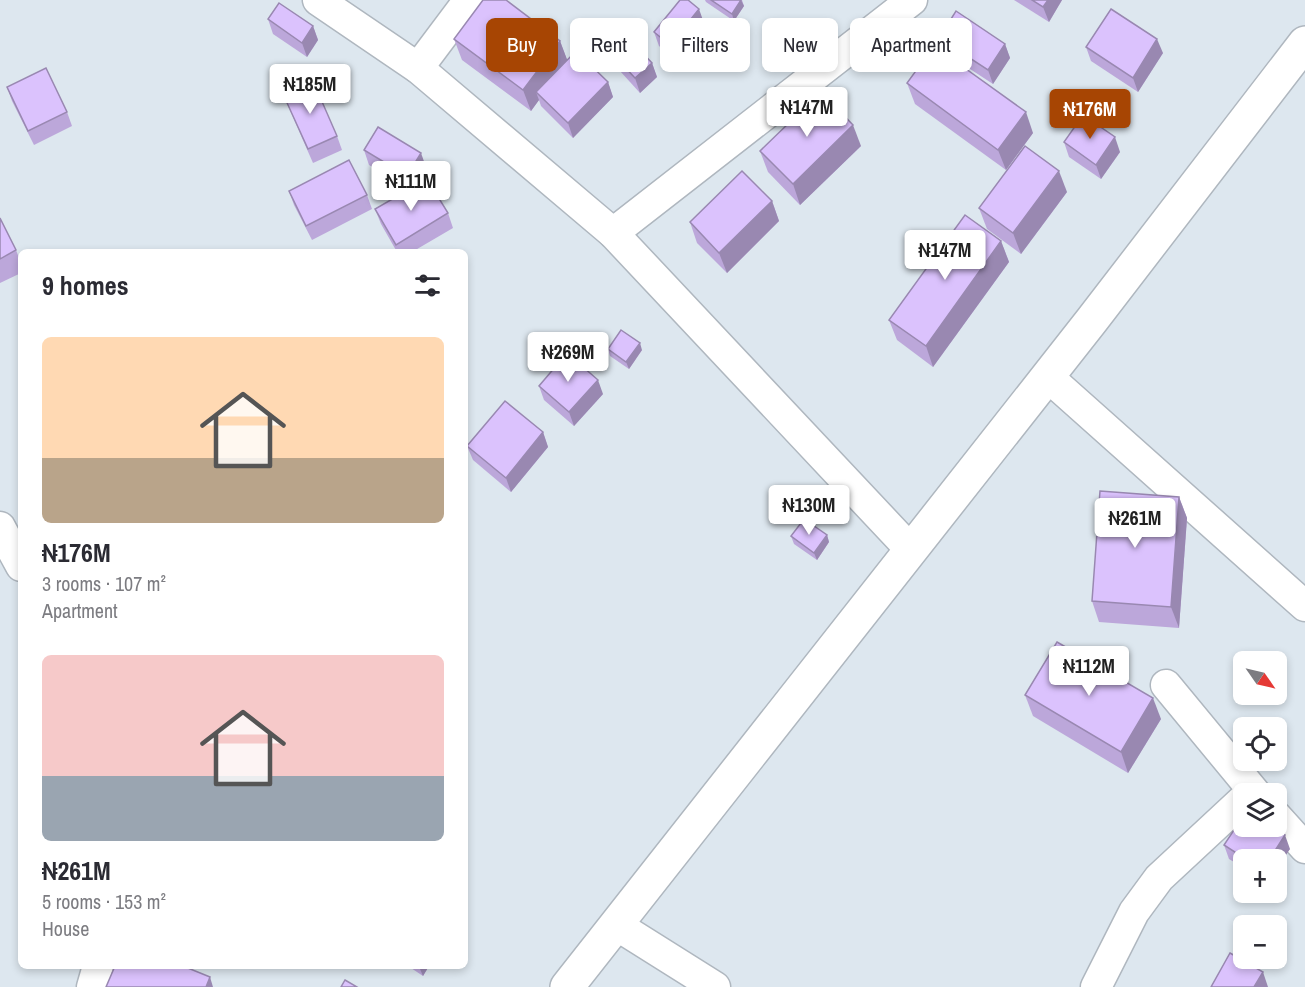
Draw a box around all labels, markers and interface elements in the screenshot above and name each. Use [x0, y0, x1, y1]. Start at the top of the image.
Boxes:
chip: Buy [486, 18, 558, 72]
chip: Rent [570, 18, 648, 72]
chip: Filters [660, 18, 750, 72]
chip: New [762, 18, 838, 72]
chip: Apartment [850, 18, 972, 72]
pin: ₦185M [268, 64, 352, 115]
text: ₦185M [284, 70, 336, 97]
pin: ₦147M [765, 87, 849, 138]
pin: ₦176M [1048, 89, 1132, 140]
text: ₦147M [781, 93, 833, 120]
text: ₦176M [1064, 95, 1116, 122]
pin: ₦111M [369, 161, 453, 212]
text: ₦111M [385, 167, 437, 194]
pin: ₦147M [903, 230, 987, 281]
text: ₦147M [919, 236, 971, 263]
text: 9 homes [42, 268, 129, 303]
icon: filters [411, 269, 444, 302]
pin: ₦269M [526, 332, 610, 383]
text: ₦269M [542, 338, 594, 365]
icon: home [189, 376, 297, 484]
pin: ₦130M [767, 485, 851, 536]
text: ₦130M [783, 491, 835, 518]
pin: ₦261M [1093, 498, 1177, 549]
text: ₦261M [1109, 504, 1161, 531]
text: ₦176M [42, 535, 111, 570]
text: 3 rooms · 107 m² [42, 570, 166, 597]
text: Apartment [42, 597, 118, 624]
pin: ₦112M [1047, 646, 1131, 697]
north arrow [1233, 651, 1287, 705]
map controls [1233, 651, 1287, 969]
text: ₦112M [1063, 652, 1115, 679]
icon: home [189, 694, 297, 802]
button: locate [1233, 717, 1287, 771]
button: layers [1233, 783, 1287, 837]
button: + [1233, 849, 1287, 903]
text: ₦261M [42, 853, 111, 888]
text: 5 rooms · 153 m² [42, 888, 166, 915]
text: House [42, 915, 89, 942]
button: − [1233, 915, 1287, 969]

